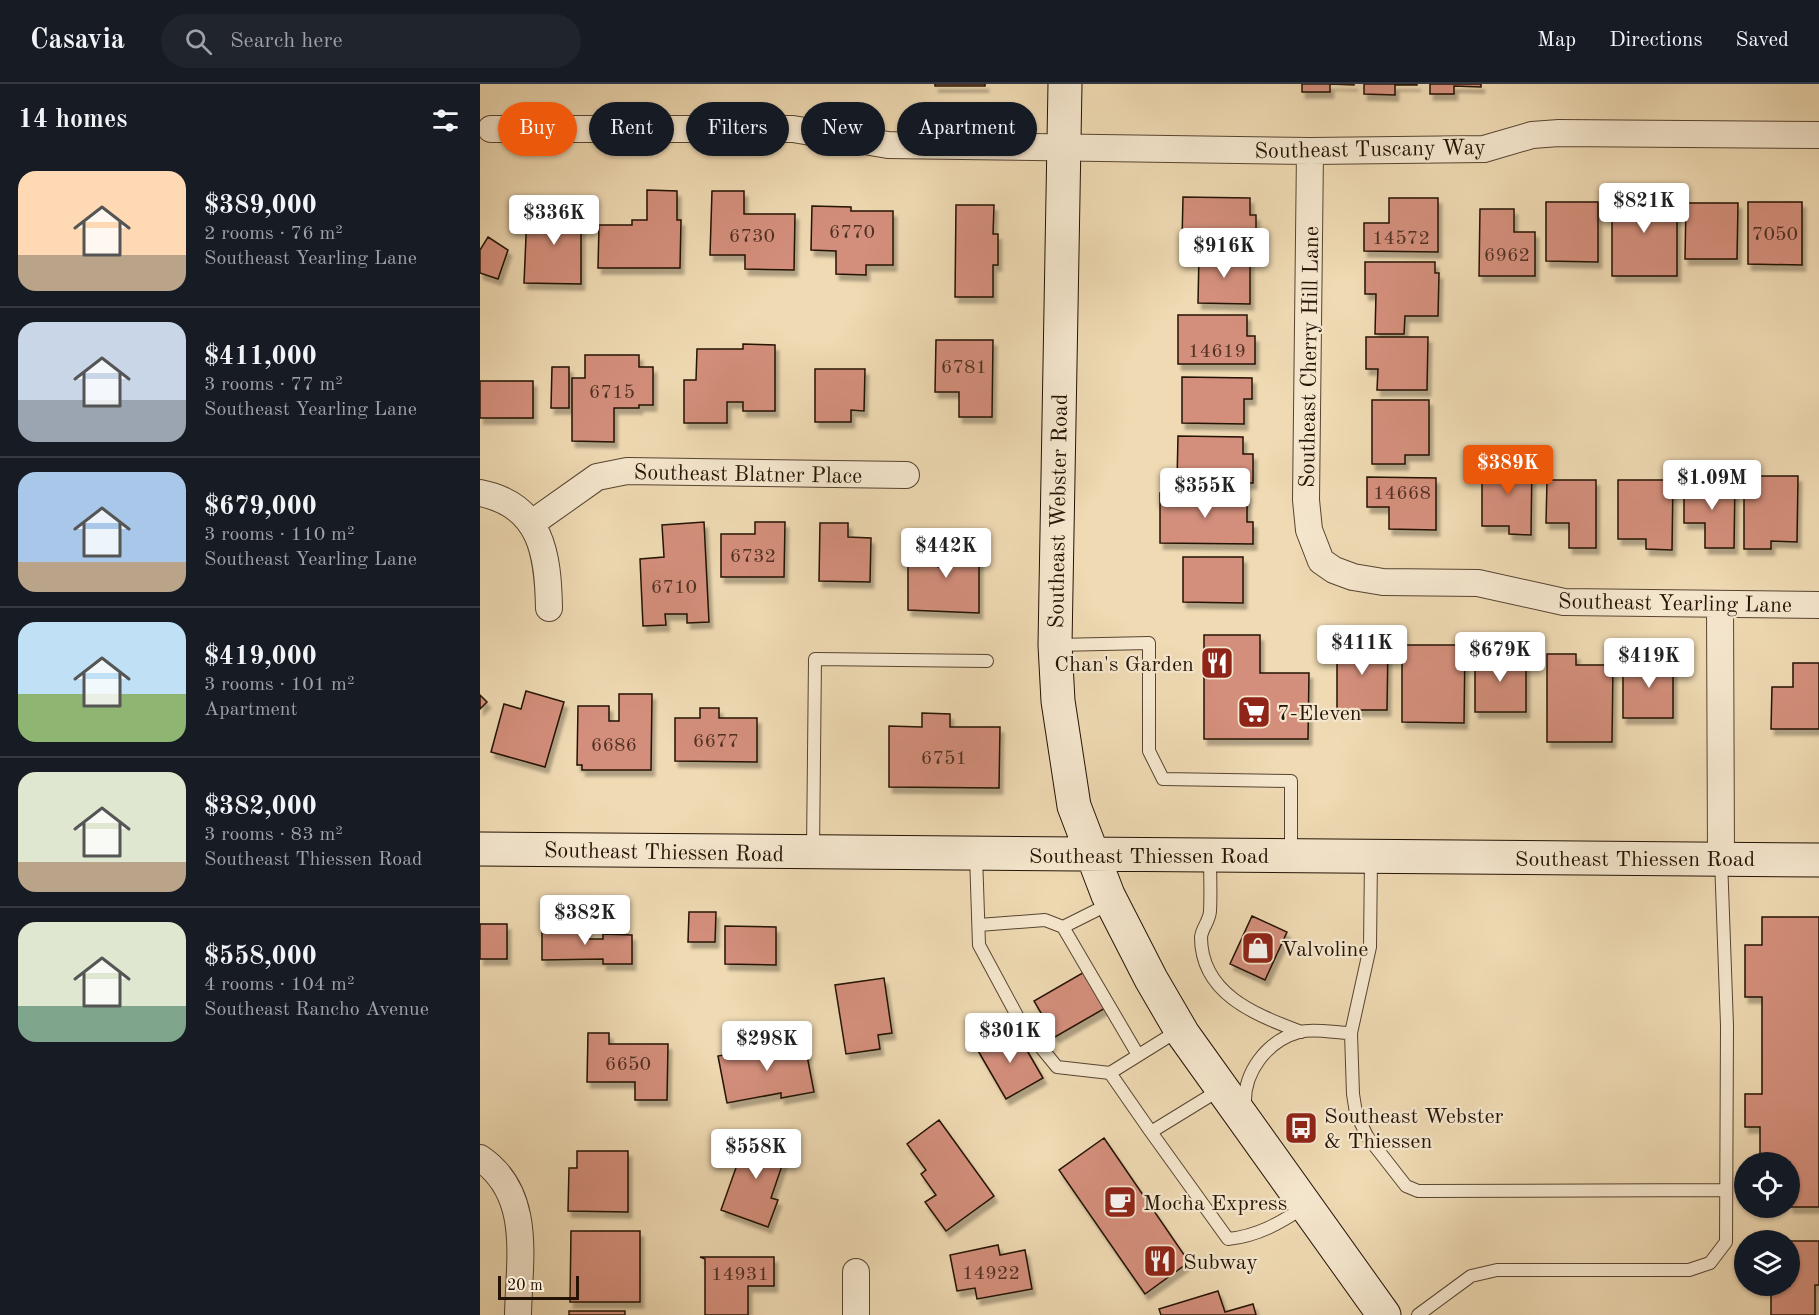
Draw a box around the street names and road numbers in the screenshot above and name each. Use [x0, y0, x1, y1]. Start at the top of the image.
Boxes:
street label: Southeast Tuscany Way [1254, 137, 1486, 163]
street label: Southeast Cherry Hill Lane [1297, 226, 1323, 488]
street label: Southeast Webster Road [1046, 394, 1072, 629]
street label: Southeast Blatner Place [633, 462, 862, 488]
street label: Southeast Yearling Lane [1558, 591, 1792, 617]
street label: Southeast Thiessen Road [544, 840, 784, 866]
street label: Southeast Thiessen Road [1029, 846, 1269, 868]
street label: Southeast Thiessen Road [1515, 849, 1755, 871]

